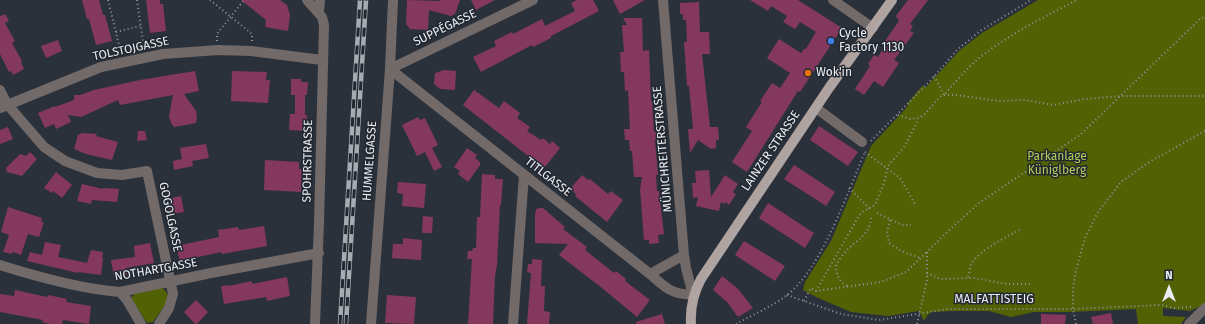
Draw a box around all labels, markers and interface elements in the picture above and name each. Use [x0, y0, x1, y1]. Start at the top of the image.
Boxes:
street label: SUPPÉGASSE [411, 7, 479, 49]
place label: Cycle Factory 1130 [839, 27, 904, 55]
street label: TOLSTOJGASSE [92, 34, 170, 64]
marker: Cycle Factory 1130 [826, 36, 836, 46]
place label: Wok'in [816, 66, 852, 80]
marker: Wok'in [803, 68, 813, 78]
street label: MÜNICHREITERSTRASSE [650, 85, 676, 213]
street label: LAINZER STRASSE [739, 108, 803, 194]
street label: SPOHRSTRASSE [300, 119, 316, 203]
street label: HUMMELGASSE [360, 120, 380, 202]
park label: Parkanlage Küniglberg [1027, 150, 1087, 178]
street label: TITLGASSE [522, 154, 574, 200]
street label: GOGOLGASSE [156, 181, 184, 253]
street label: NOTHARTGASSE [113, 256, 199, 284]
north arrow [1149, 268, 1189, 308]
text: N [1165, 269, 1173, 282]
street label: MALFATTISTEIG [954, 293, 1034, 307]

